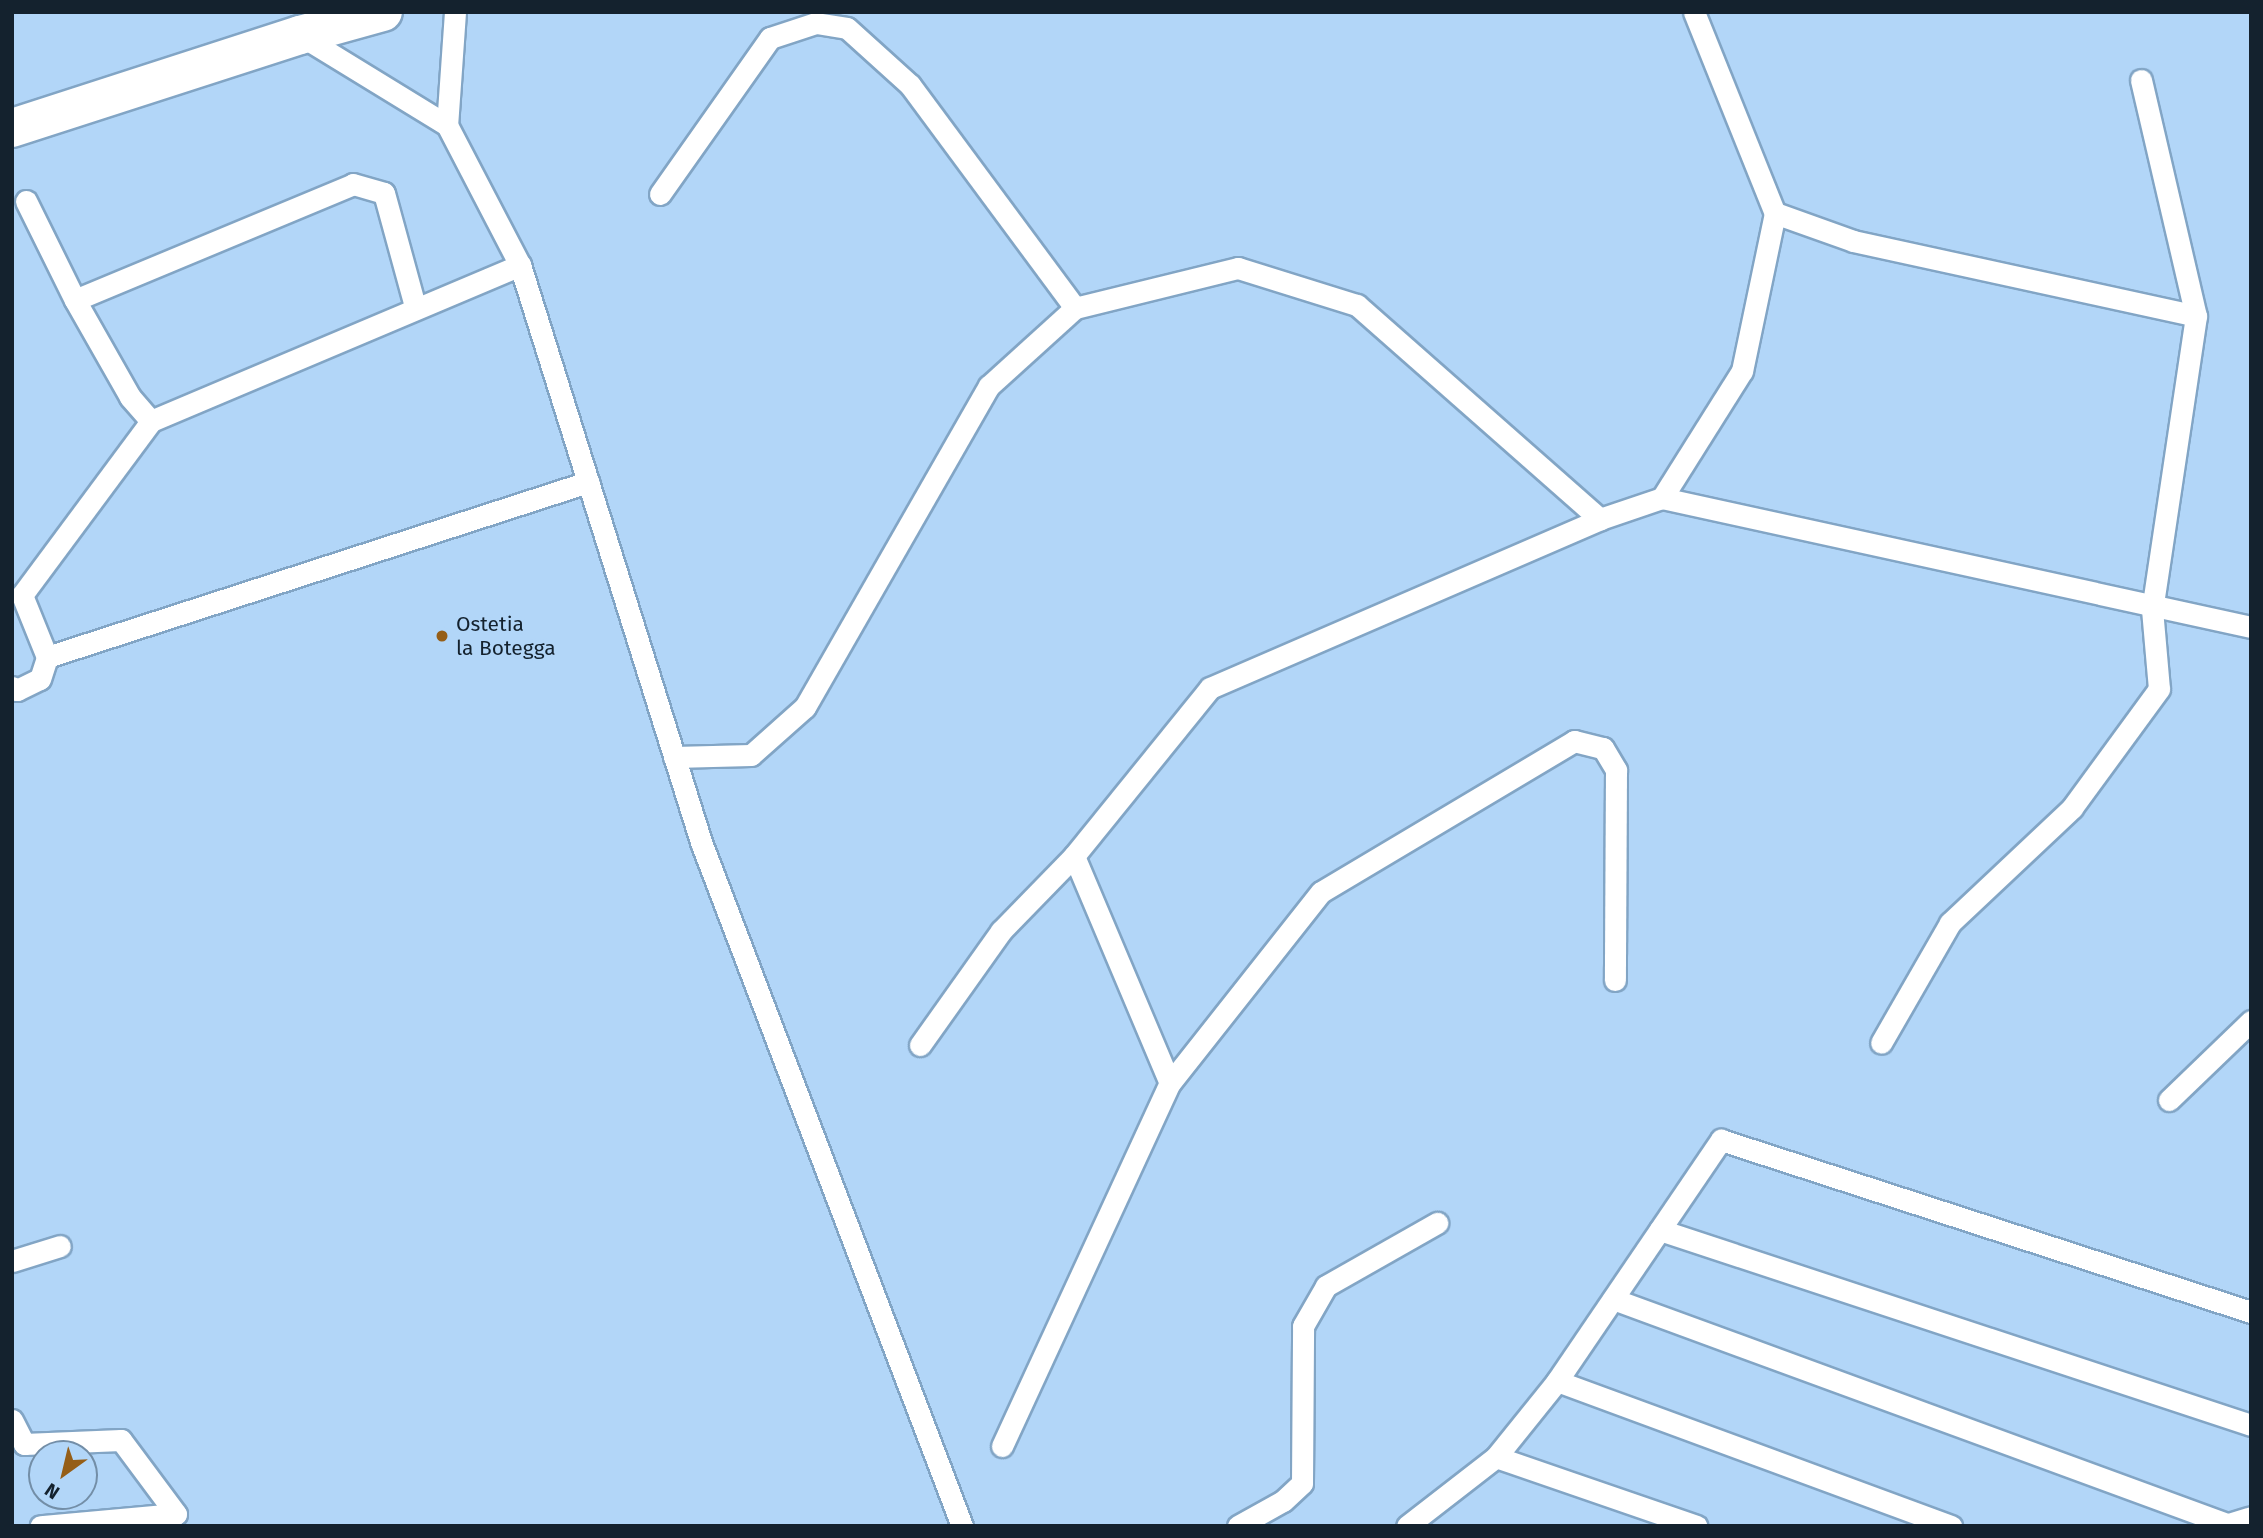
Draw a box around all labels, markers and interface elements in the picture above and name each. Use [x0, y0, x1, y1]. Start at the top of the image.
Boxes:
place label: Ostetia la Botegga [456, 611, 556, 661]
marker: Ostetia la Botegga [434, 628, 450, 644]
north arrow [28, 1440, 98, 1510]
text: N [40, 1478, 64, 1504]

